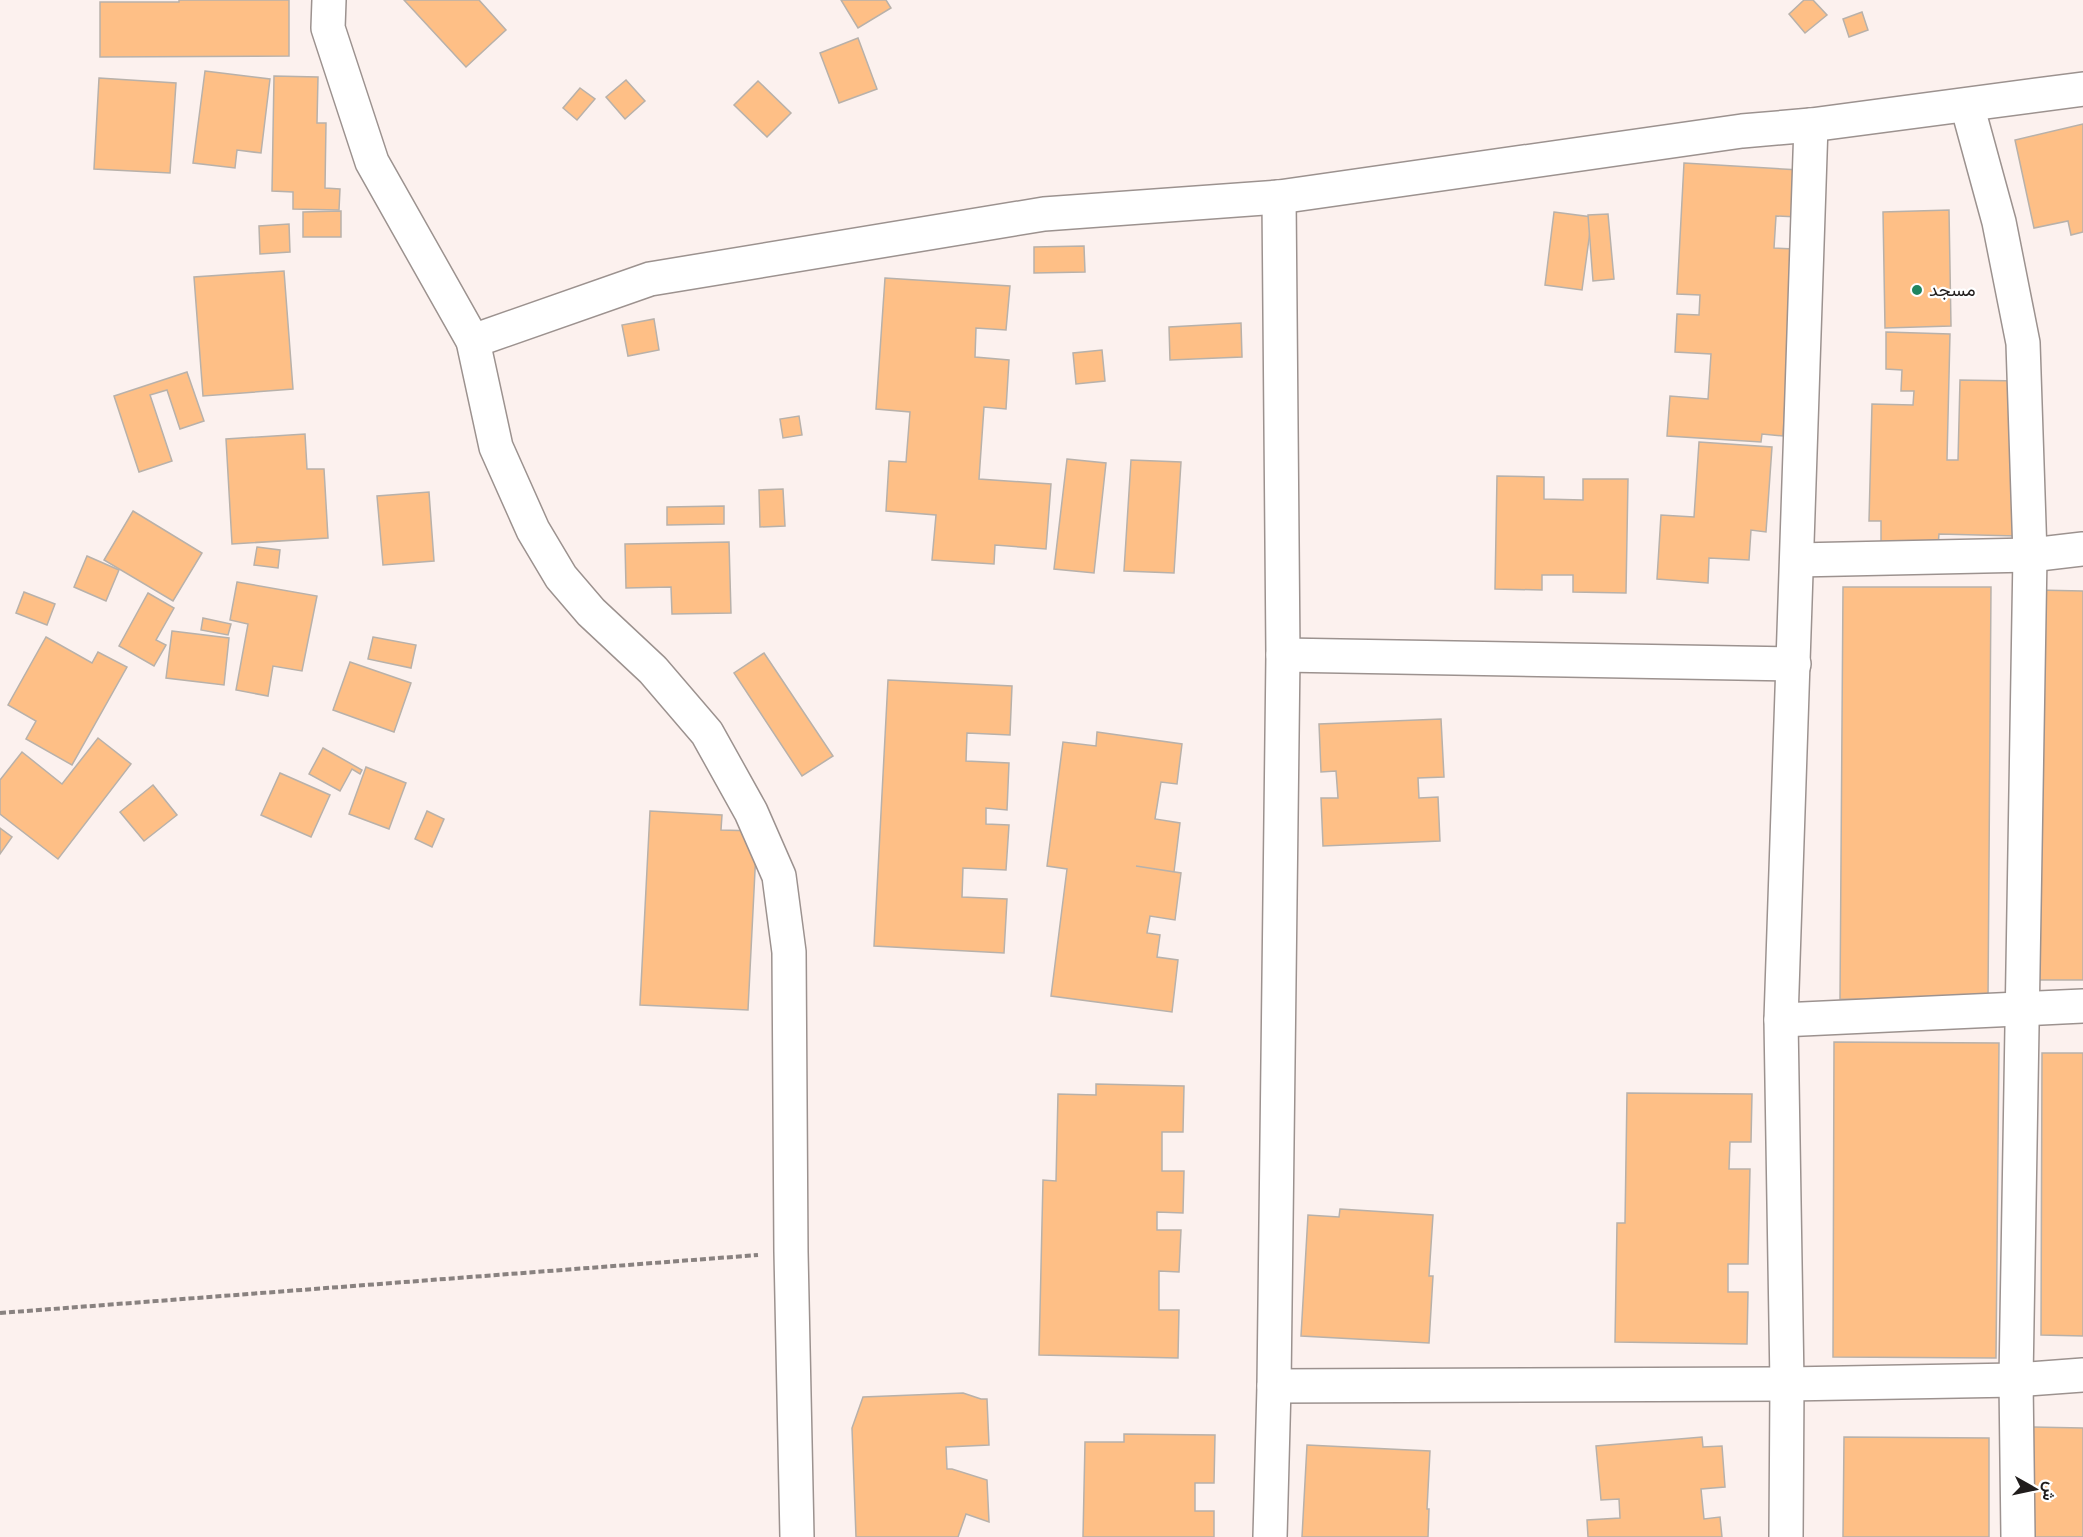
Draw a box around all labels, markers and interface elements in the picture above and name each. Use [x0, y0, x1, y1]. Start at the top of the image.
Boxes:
place label: مسجد [1929, 277, 1976, 303]
marker: مسجد [1910, 283, 1924, 297]
north arrow [2005, 1459, 2065, 1519]
text: ش [2036, 1480, 2062, 1503]

